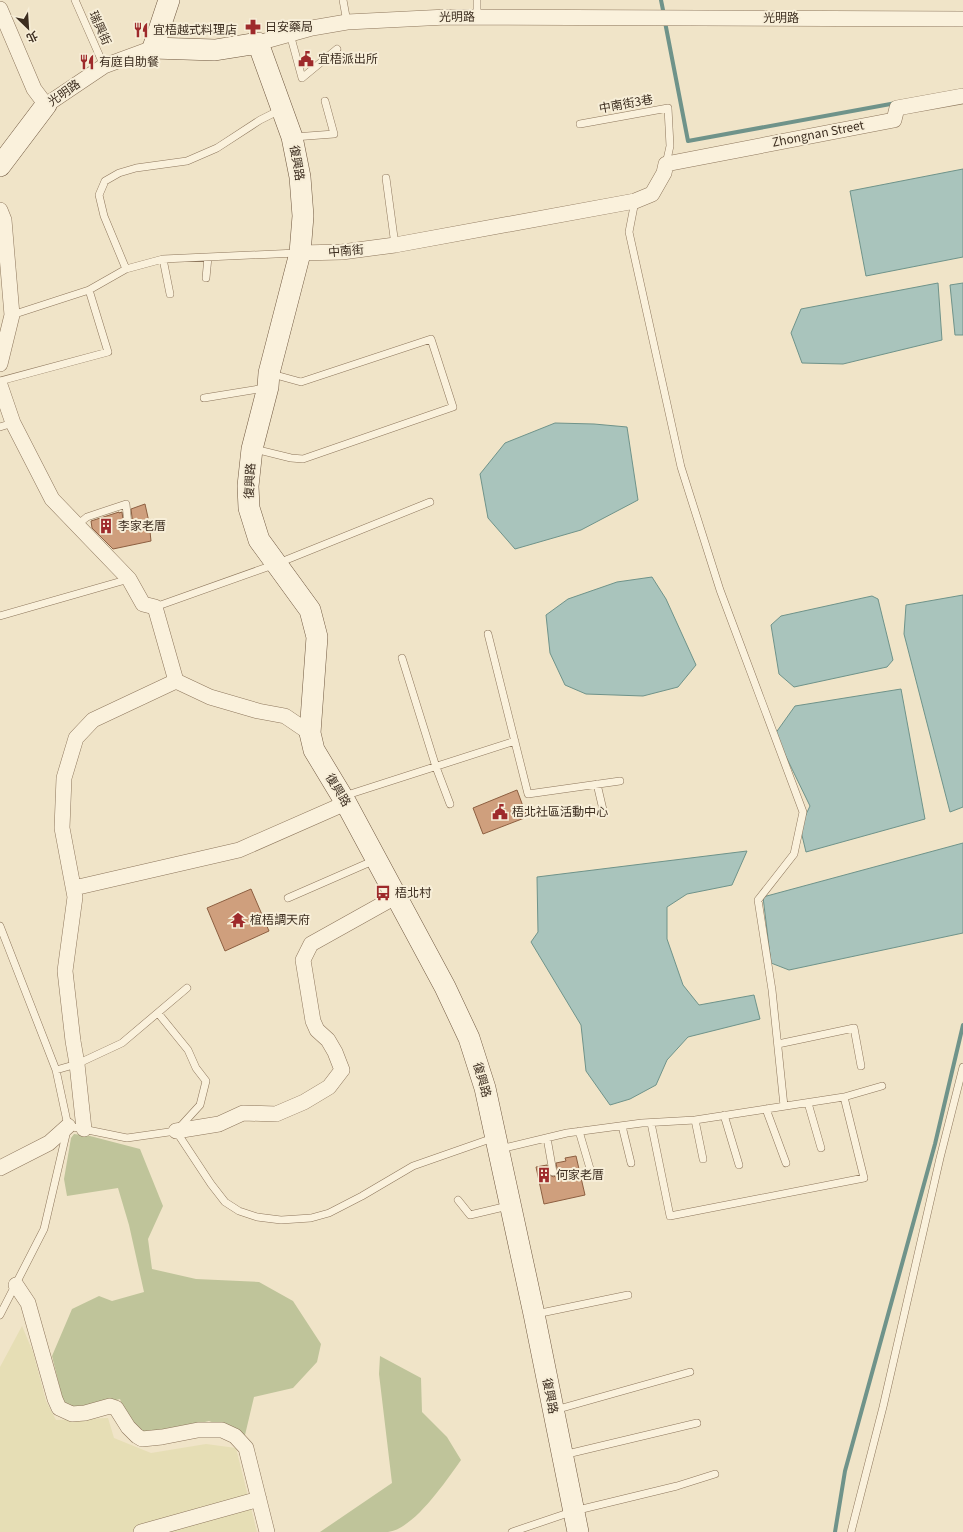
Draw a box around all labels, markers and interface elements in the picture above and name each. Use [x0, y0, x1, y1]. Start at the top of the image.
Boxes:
street label: 瑞興街 [86, 7, 116, 47]
street label: 光明路 [439, 7, 475, 24]
north arrow [8, 8, 48, 48]
street label: 光明路 [763, 8, 799, 25]
place label: 日安藥局 [265, 17, 313, 34]
pharmacy icon: 日安藥局 [244, 18, 262, 36]
place label: 宜梧越式料理店 [153, 20, 237, 37]
restaurant icon: 宜梧越式料理店 [132, 21, 150, 39]
text: 北 [24, 28, 41, 48]
place label: 宜梧派出所 [318, 49, 378, 66]
public building icon: 宜梧派出所 [297, 50, 315, 68]
place label: 有庭自助餐 [99, 52, 159, 69]
restaurant icon: 有庭自助餐 [78, 53, 96, 71]
street label: 光明路 [44, 74, 83, 109]
street label: 中南街3巷 [597, 89, 654, 116]
street label: Zhongnan Street [770, 115, 866, 150]
street label: 復興路 [287, 144, 310, 182]
street label: 中南街 [327, 239, 365, 260]
street label: 復興路 [239, 462, 258, 499]
place label: 李家老厝 [118, 516, 166, 533]
building icon: 李家老厝 [97, 517, 115, 535]
street label: 復興路 [323, 769, 356, 809]
place label: 梧北社區活動中心 [512, 802, 608, 819]
public building icon: 梧北社區活動中心 [491, 803, 509, 821]
place label: 梧北村 [395, 883, 432, 900]
bus stop icon: 梧北村 [374, 884, 392, 902]
place label: 椬梧調天府 [250, 910, 310, 927]
temple icon: 椬梧調天府 [229, 911, 247, 929]
street label: 復興路 [470, 1060, 497, 1099]
place label: 何家老厝 [556, 1165, 604, 1182]
building icon: 何家老厝 [535, 1166, 553, 1184]
street label: 復興路 [540, 1376, 563, 1415]

